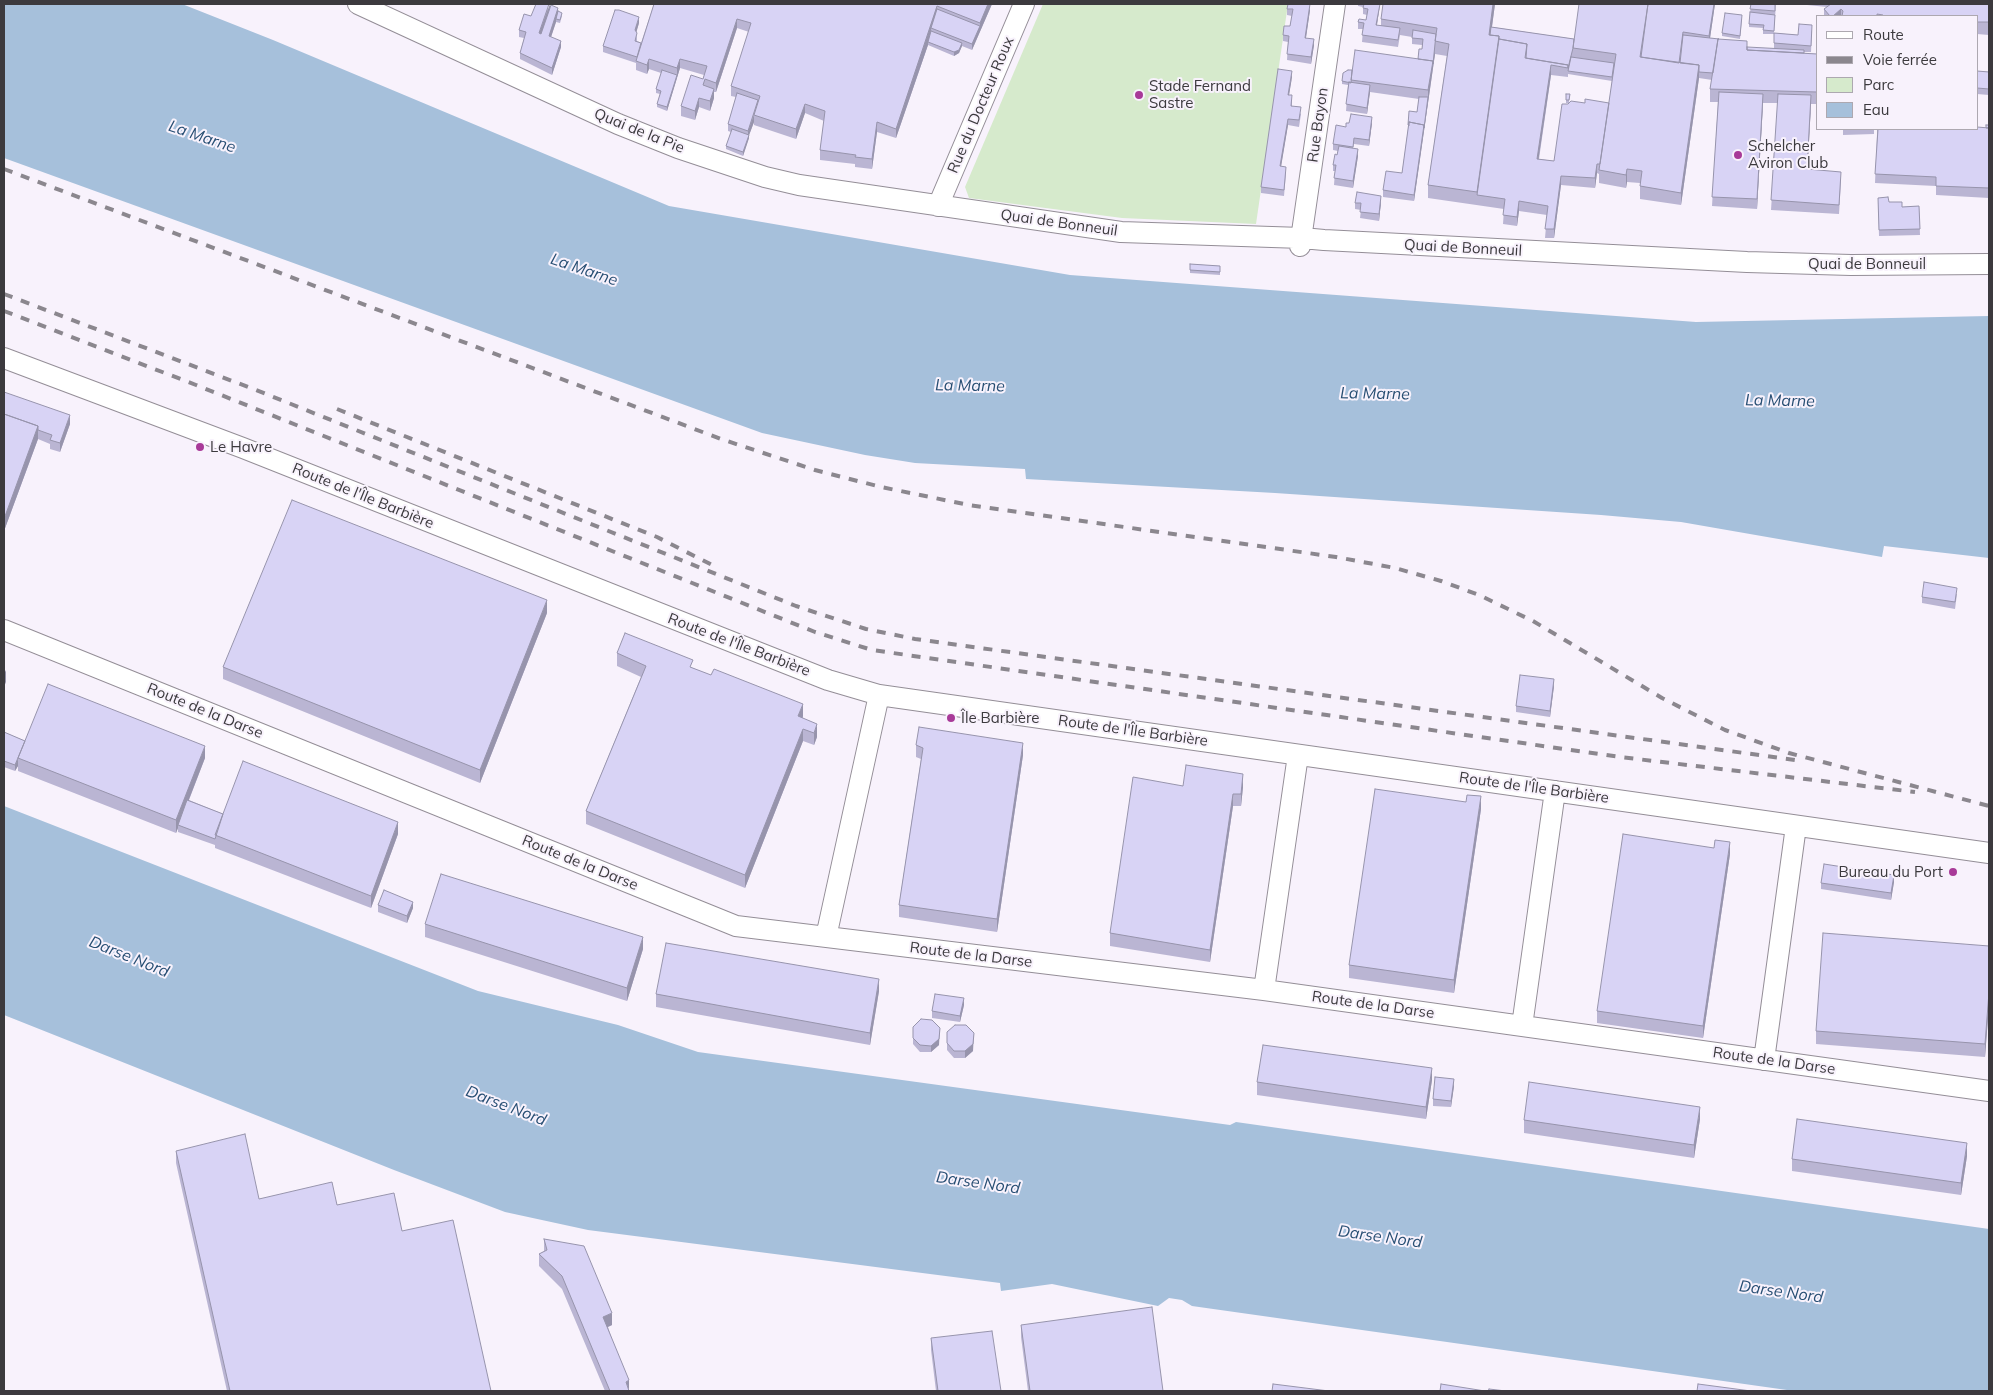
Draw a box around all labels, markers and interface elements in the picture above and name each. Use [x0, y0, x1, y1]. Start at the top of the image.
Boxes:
legend [1816, 15, 1978, 130]
text: Route [1863, 25, 1904, 44]
street label: Rue du Docteur Roux [944, 34, 1018, 176]
text: Voie ferrée [1863, 50, 1937, 69]
text: Parc [1863, 75, 1894, 94]
place label: Stade Fernand Sastre [1149, 77, 1251, 112]
street label: Rue Bayon [1304, 86, 1332, 164]
marker: Stade Fernand Sastre [1133, 89, 1145, 101]
text: Eau [1863, 100, 1889, 119]
street label: Quai de la Pie [591, 105, 687, 157]
water label: La Marne [166, 117, 238, 157]
place label: Schelcher Aviron Club [1748, 137, 1828, 172]
marker: Schelcher Aviron Club [1732, 149, 1744, 161]
street label: Quai de Bonneuil [999, 206, 1119, 240]
street label: Quai de Bonneuil [1404, 236, 1522, 260]
water label: La Marne [548, 250, 620, 290]
street label: Quai de Bonneuil [1808, 255, 1926, 273]
water label: La Marne [935, 376, 1005, 396]
water label: La Marne [1340, 384, 1410, 404]
water label: La Marne [1745, 391, 1815, 411]
place label: Le Havre [210, 438, 272, 456]
marker: Le Havre [194, 441, 206, 453]
street label: Route de l'Île Barbière [290, 459, 436, 533]
street label: Route de l'Île Barbière [665, 610, 813, 680]
street label: Route de la Darse [144, 680, 266, 742]
place label: Île Barbière [961, 709, 1039, 727]
marker: Île Barbière [945, 712, 957, 724]
street label: Route de l'Île Barbière [1057, 712, 1209, 750]
street label: Route de l'Île Barbière [1458, 769, 1610, 807]
street label: Route de la Darse [519, 832, 641, 894]
place label: Bureau du Port [1838, 863, 1943, 881]
marker: Bureau du Port [1947, 866, 1959, 878]
water label: Darse Nord [86, 932, 172, 982]
street label: Route de la Darse [909, 939, 1033, 971]
street label: Route de la Darse [1311, 987, 1435, 1023]
street label: Route de la Darse [1712, 1043, 1836, 1079]
water label: Darse Nord [463, 1082, 549, 1130]
water label: Darse Nord [935, 1168, 1021, 1198]
water label: Darse Nord [1337, 1222, 1423, 1252]
water label: Darse Nord [1738, 1277, 1824, 1307]

